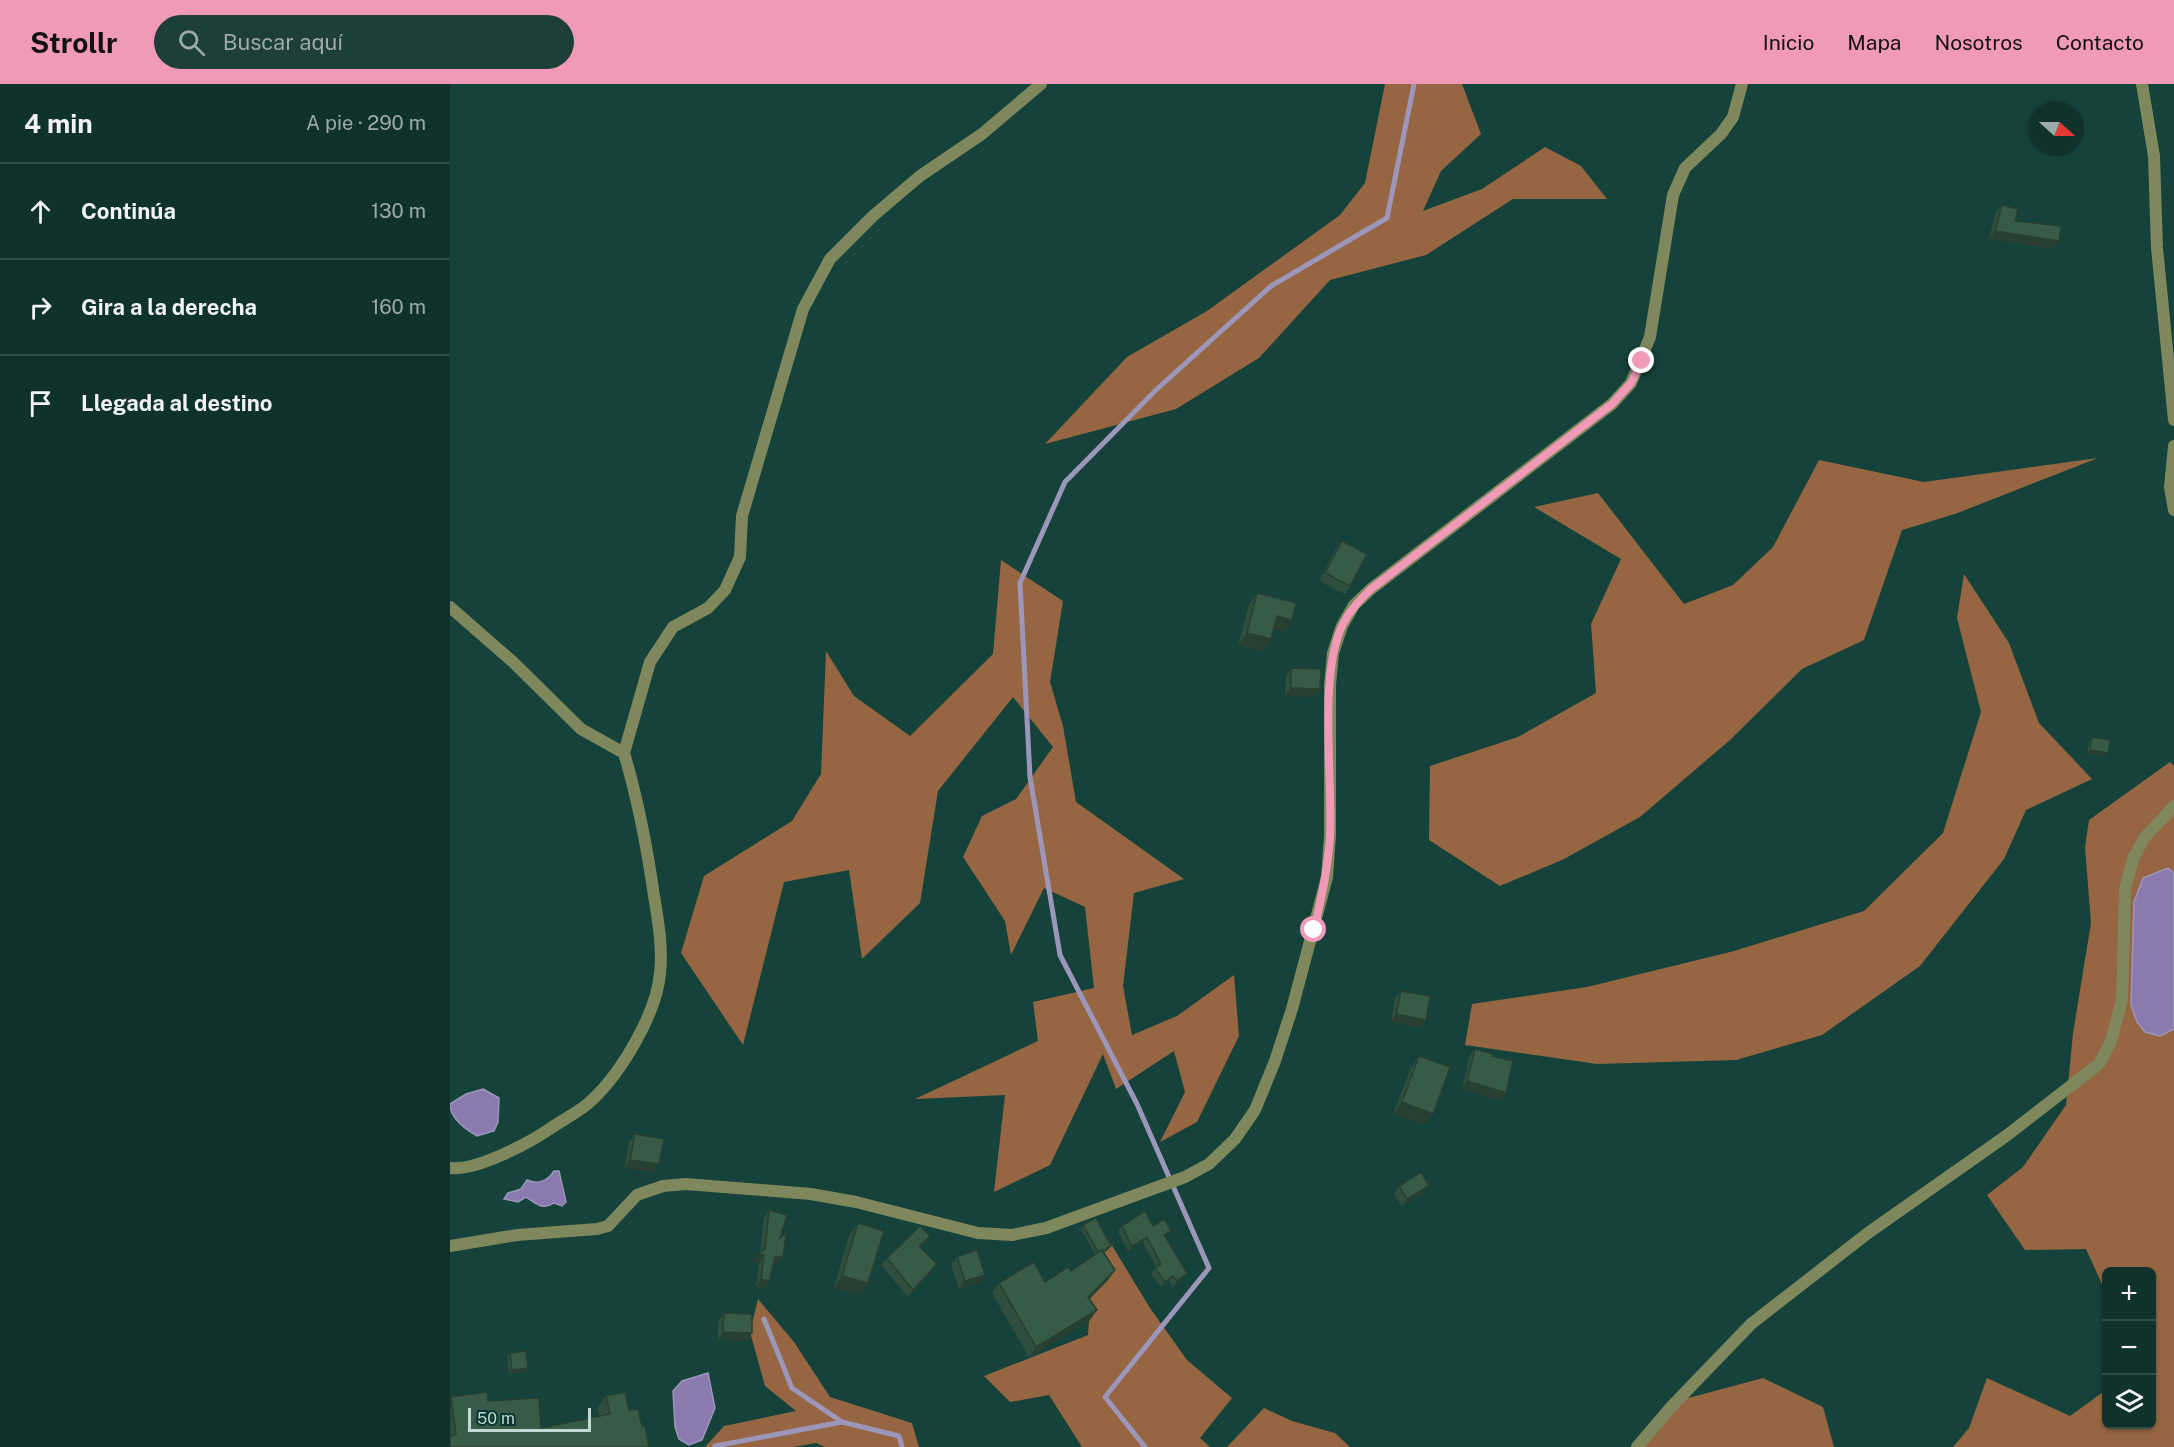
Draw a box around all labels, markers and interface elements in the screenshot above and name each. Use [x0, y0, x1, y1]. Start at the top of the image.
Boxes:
search box [154, 15, 574, 69]
text: Strollr [30, 26, 118, 59]
icon: search [175, 26, 208, 59]
text: Buscar aquí [223, 29, 343, 55]
text: Inicio [1763, 30, 1814, 55]
text: Mapa [1847, 30, 1901, 55]
text: Nosotros [1934, 30, 2023, 55]
text: Contacto [2056, 30, 2144, 55]
north arrow [2030, 102, 2084, 156]
text: 4 min [24, 108, 93, 139]
text: A pie · 290 m [306, 111, 426, 135]
icon: ahead [24, 195, 57, 228]
text: Continúa [81, 198, 176, 224]
text: 130 m [371, 199, 426, 223]
icon: right [24, 291, 57, 324]
text: Gira a la derecha [81, 294, 257, 320]
text: 160 m [371, 295, 426, 319]
route end [1628, 347, 1654, 373]
icon: arrive [24, 387, 57, 420]
text: Llegada al destino [81, 390, 272, 416]
route start [1300, 916, 1326, 942]
map controls [2102, 1267, 2156, 1429]
button: + [2102, 1267, 2156, 1321]
button: − [2102, 1321, 2156, 1375]
button: layers [2102, 1375, 2156, 1429]
scale bar [468, 1405, 591, 1432]
text: 50 m [477, 1409, 515, 1428]

